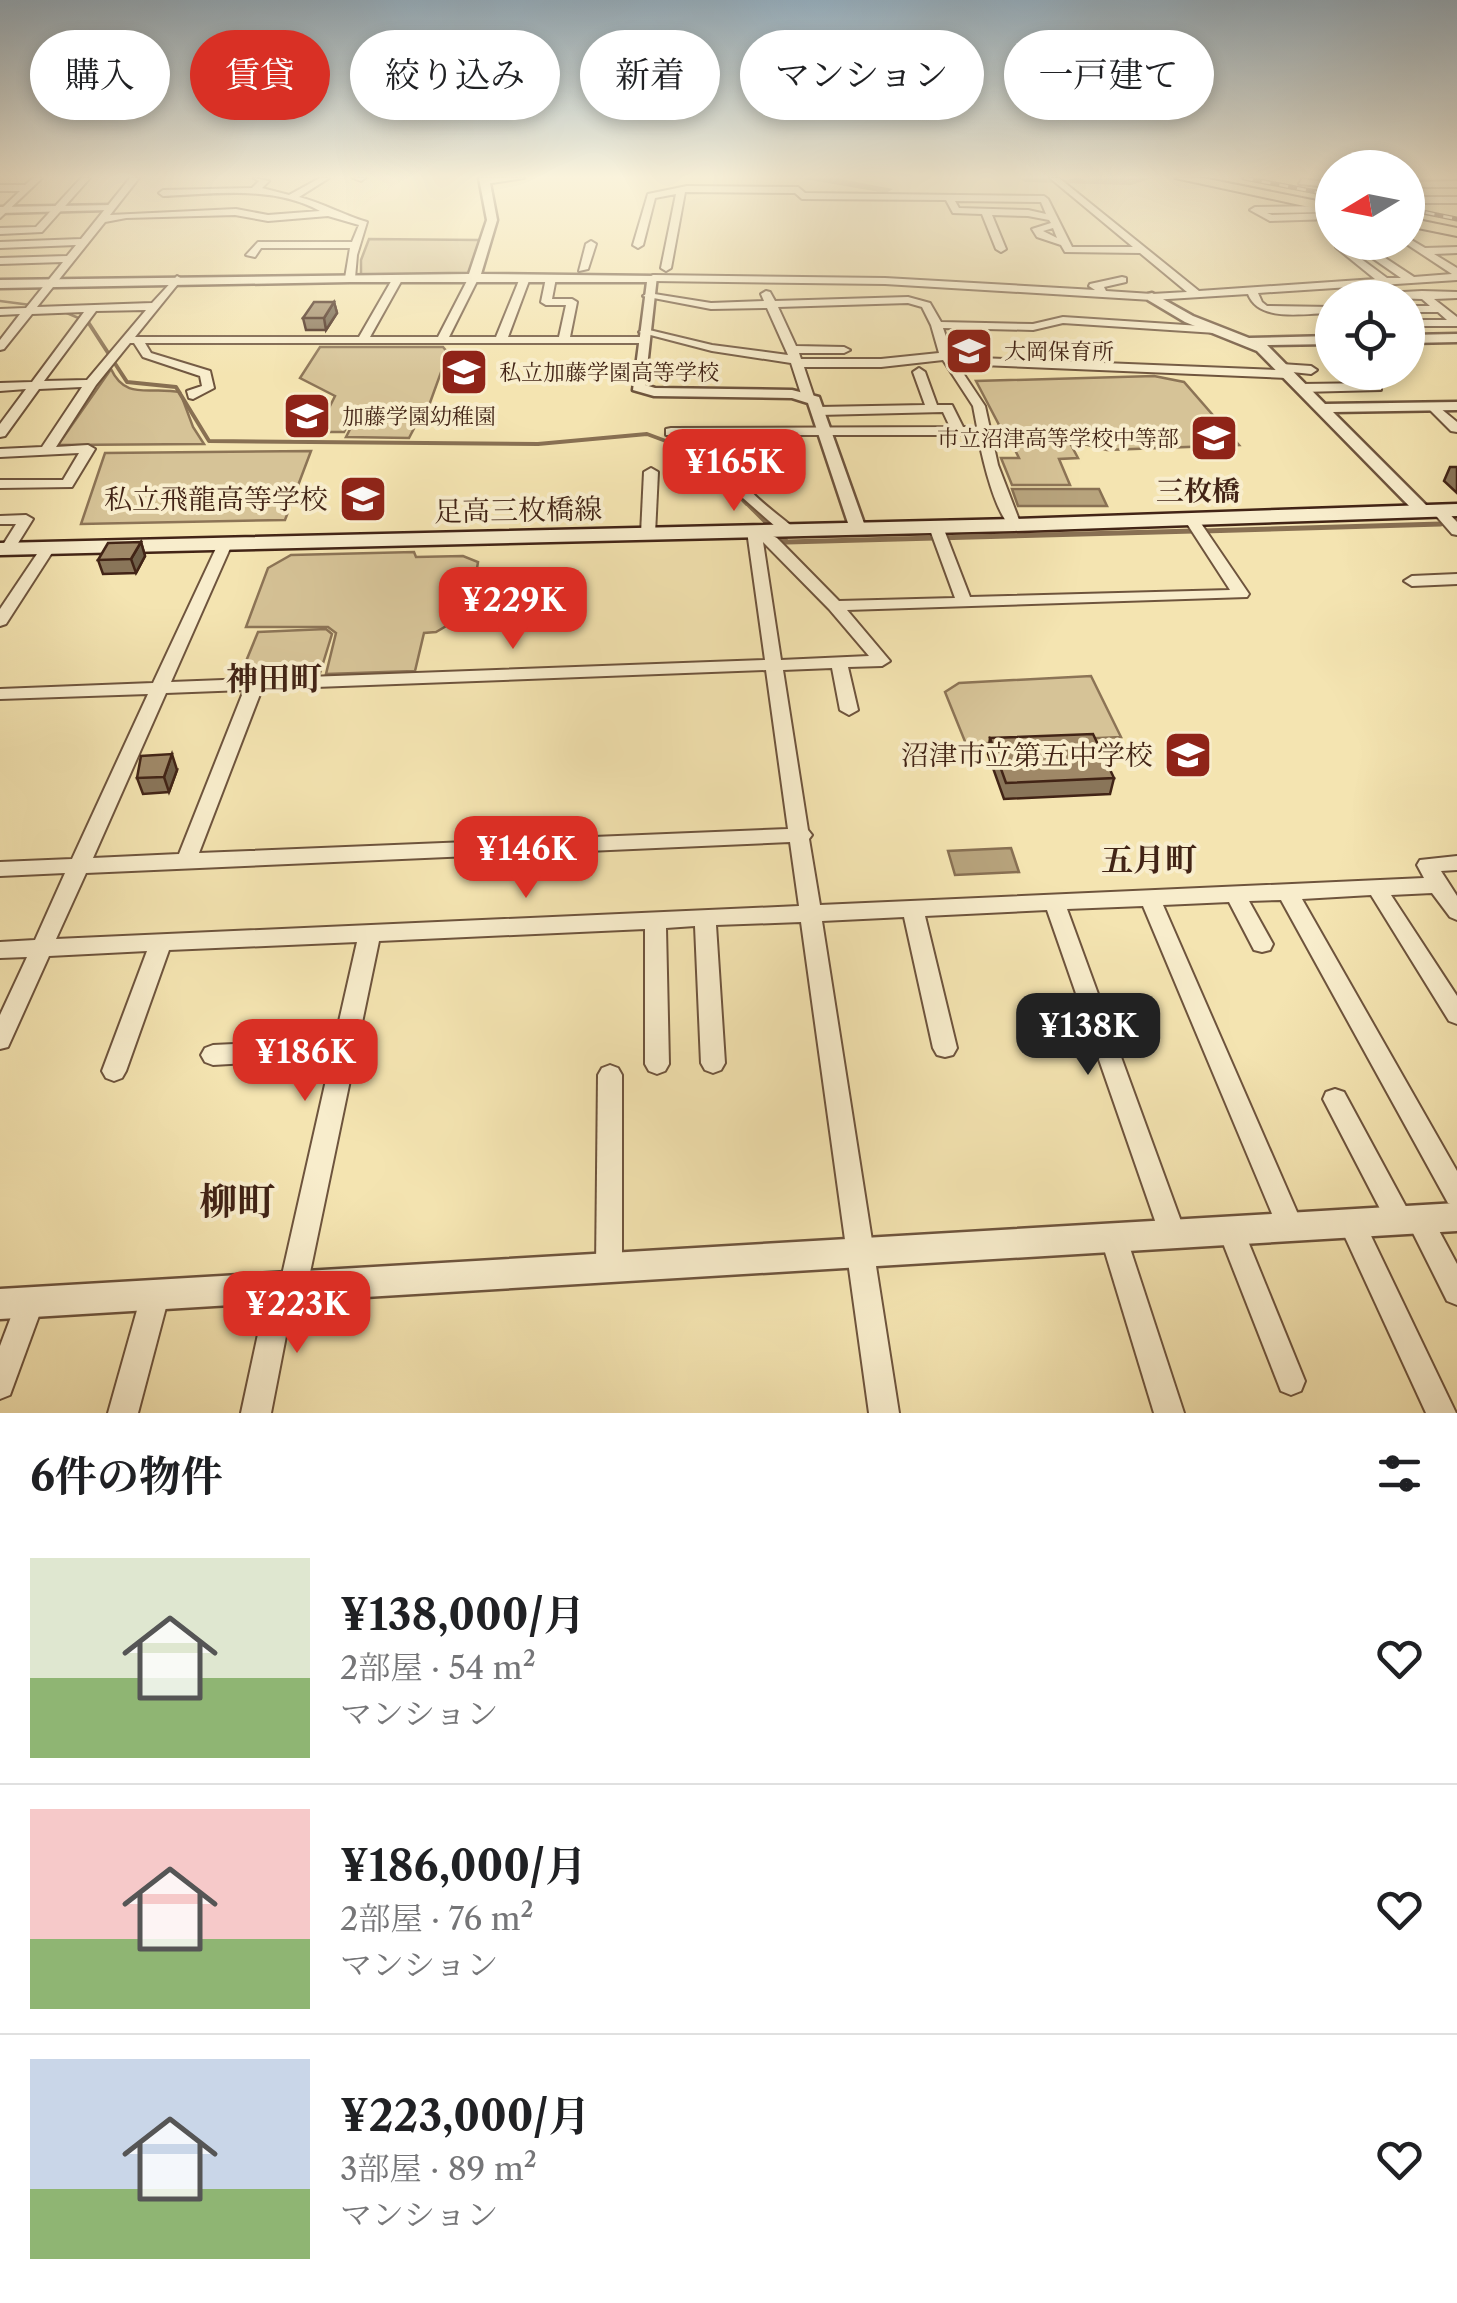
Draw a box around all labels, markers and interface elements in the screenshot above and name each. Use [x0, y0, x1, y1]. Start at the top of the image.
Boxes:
chip: 購入 [30, 30, 170, 120]
chip: 賃貸 [190, 30, 330, 120]
chip: 絞り込み [350, 30, 560, 120]
chip: 新着 [580, 30, 720, 120]
chip: マンション [740, 30, 984, 120]
chip: 一戸建て [1004, 30, 1214, 120]
north arrow [1315, 150, 1425, 260]
map controls [1315, 150, 1425, 390]
button: locate [1315, 280, 1425, 390]
school or university icon: 大岡保育所 [943, 325, 995, 377]
place label: 大岡保育所 [1004, 338, 1114, 365]
school or university icon: 私立加藤学園高等学校 [438, 346, 490, 398]
place label: 私立加藤学園高等学校 [499, 359, 719, 386]
school or university icon: 加藤学園幼稚園 [281, 390, 333, 442]
place label: 加藤学園幼稚園 [342, 403, 496, 430]
school or university icon: 市立沼津高等学校中等部 [1188, 412, 1240, 464]
place label: 市立沼津高等学校中等部 [937, 425, 1179, 452]
pin: ¥165K [664, 429, 804, 514]
text: ¥165K [685, 442, 783, 481]
school or university icon: 私立飛龍高等学校 [337, 473, 389, 525]
district label: 三枚橋 [1156, 474, 1240, 508]
place label: 私立飛龍高等学校 [104, 482, 328, 516]
street label: 足高三枚橋線 [434, 492, 602, 528]
pin: ¥229K [443, 567, 583, 652]
text: ¥229K [461, 580, 565, 619]
district label: 神田町 [226, 659, 322, 698]
school or university icon: 沼津市立第五中学校 [1162, 729, 1214, 781]
place label: 沼津市立第五中学校 [901, 738, 1153, 772]
pin: ¥146K [456, 816, 596, 901]
text: ¥146K [476, 829, 576, 868]
district label: 五月町 [1101, 840, 1197, 879]
pin: ¥138K [1018, 993, 1158, 1078]
text: ¥138K [1038, 1006, 1138, 1045]
pin: ¥186K [235, 1019, 375, 1104]
text: ¥186K [255, 1032, 355, 1071]
district label: 柳町 [199, 1178, 275, 1225]
pin: ¥223K [227, 1271, 367, 1356]
text: ¥223K [245, 1284, 349, 1323]
icon: filters [1372, 1446, 1427, 1501]
text: 6件の物件 [30, 1450, 223, 1502]
text: ¥138,000/月 [340, 1589, 586, 1641]
icon: home [110, 1598, 230, 1718]
icon: heart [1372, 1631, 1427, 1686]
text: 2部屋 · 54 m² [340, 1648, 536, 1687]
text: マンション [340, 1694, 499, 1733]
text: ¥186,000/月 [340, 1840, 587, 1892]
icon: home [110, 1849, 230, 1969]
icon: heart [1372, 1882, 1427, 1937]
text: 2部屋 · 76 m² [340, 1899, 534, 1938]
text: マンション [340, 1945, 499, 1984]
text: ¥223,000/月 [340, 2090, 590, 2142]
icon: home [110, 2099, 230, 2219]
icon: heart [1372, 2132, 1427, 2187]
text: 3部屋 · 89 m² [340, 2149, 537, 2188]
text: マンション [340, 2195, 499, 2234]

